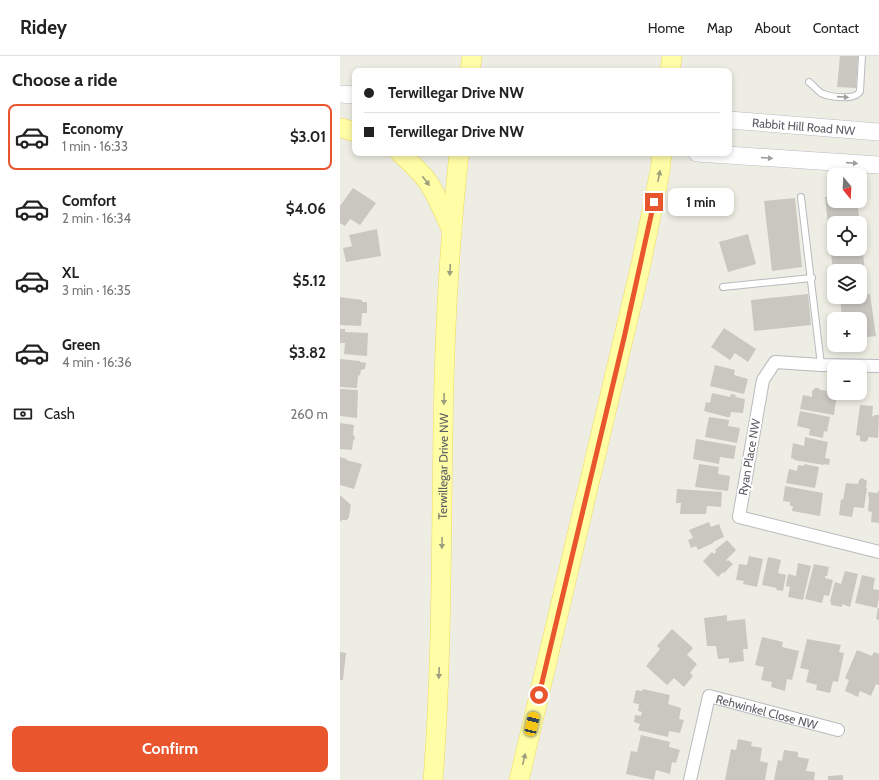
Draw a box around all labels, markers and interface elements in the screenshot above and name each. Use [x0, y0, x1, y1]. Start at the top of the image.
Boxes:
text: Ridey [20, 16, 67, 39]
text: Home [648, 19, 685, 37]
text: Map [707, 19, 732, 37]
text: About [754, 19, 791, 37]
text: Contact [813, 19, 859, 37]
text: Choose a ride [12, 69, 117, 91]
text: Terwillegar Drive NW [388, 84, 524, 102]
one-way arrow [837, 93, 849, 100]
street label: Rabbit Hill Road NW [752, 114, 857, 138]
icon: car [14, 119, 50, 155]
text: Economy [62, 120, 123, 138]
text: Terwillegar Drive NW [388, 123, 524, 141]
text: $3.01 [290, 128, 326, 146]
text: 1 min · 16:33 [62, 138, 128, 154]
one-way arrow [761, 154, 773, 161]
one-way arrow [846, 160, 858, 167]
north arrow [827, 168, 867, 208]
map controls [827, 168, 867, 400]
one-way arrow [656, 170, 662, 183]
one-way arrow [422, 176, 431, 187]
callout: 1 min [668, 188, 734, 216]
icon: car [14, 191, 50, 227]
text: Comfort [62, 192, 116, 210]
route end [645, 193, 663, 211]
text: 1 min [686, 194, 716, 210]
text: $4.06 [286, 200, 326, 218]
text: 2 min · 16:34 [62, 210, 131, 226]
button: locate [827, 216, 867, 256]
icon: car [14, 263, 50, 299]
text: XL [62, 264, 79, 282]
one-way arrow [447, 264, 453, 277]
button: layers [827, 264, 867, 304]
text: $5.12 [293, 272, 326, 290]
text: 3 min · 16:35 [62, 282, 131, 298]
button: + [827, 312, 867, 352]
icon: car [14, 335, 50, 371]
text: Green [62, 336, 100, 354]
text: $3.82 [289, 344, 326, 362]
text: 4 min · 16:36 [62, 354, 132, 370]
button: − [827, 360, 867, 400]
one-way arrow [441, 393, 447, 406]
icon: cash [12, 403, 34, 425]
text: Cash [44, 405, 75, 423]
text: 260 m [290, 406, 328, 422]
street label: Terwillegar Drive NW [434, 412, 451, 519]
street label: Ryan Place NW [735, 417, 763, 497]
one-way arrow [439, 537, 445, 550]
one-way arrow [436, 667, 442, 680]
route start [530, 686, 548, 704]
street label: Rehwinkel Close NW [714, 691, 820, 732]
car [523, 711, 541, 737]
button: Confirm [12, 726, 328, 772]
one-way arrow [521, 753, 527, 765]

